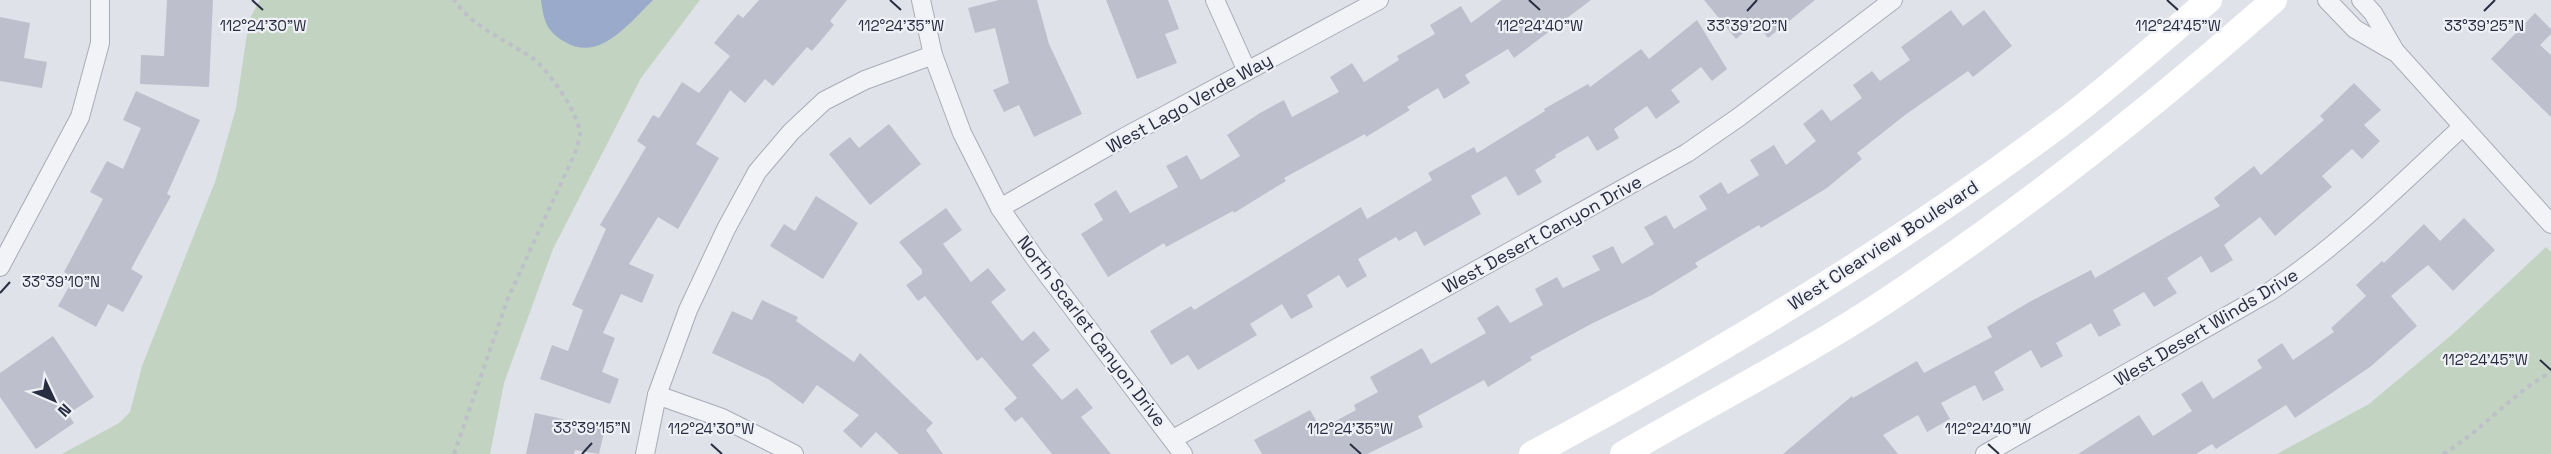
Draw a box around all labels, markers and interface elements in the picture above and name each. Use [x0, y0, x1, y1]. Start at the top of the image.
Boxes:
text: 112°24'30"W [220, 16, 306, 35]
text: 112°24'35"W [858, 16, 944, 35]
text: 112°24'40"W [1497, 16, 1583, 35]
text: 33°39'20"N [1707, 16, 1787, 35]
text: 112°24'45"W [2135, 16, 2221, 35]
text: 33°39'25"N [2444, 16, 2524, 35]
street label: West Lago Verde Way [1102, 48, 1276, 158]
street label: West Desert Canyon Drive [1438, 170, 1646, 298]
street label: West Clearview Boulevard [1784, 175, 1982, 315]
street label: North Scarlet Canyon Drive [1012, 231, 1172, 431]
street label: West Desert Winds Drive [2110, 263, 2302, 391]
text: 33°39'10"N [22, 272, 100, 291]
text: 112°24'45"W [2442, 350, 2528, 369]
north arrow [24, 370, 84, 430]
text: N [53, 399, 76, 421]
text: 33°39'15"N [553, 418, 631, 437]
text: 112°24'30"W [668, 419, 754, 438]
text: 112°24'35"W [1307, 419, 1393, 438]
text: 112°24'40"W [1945, 419, 2031, 438]

